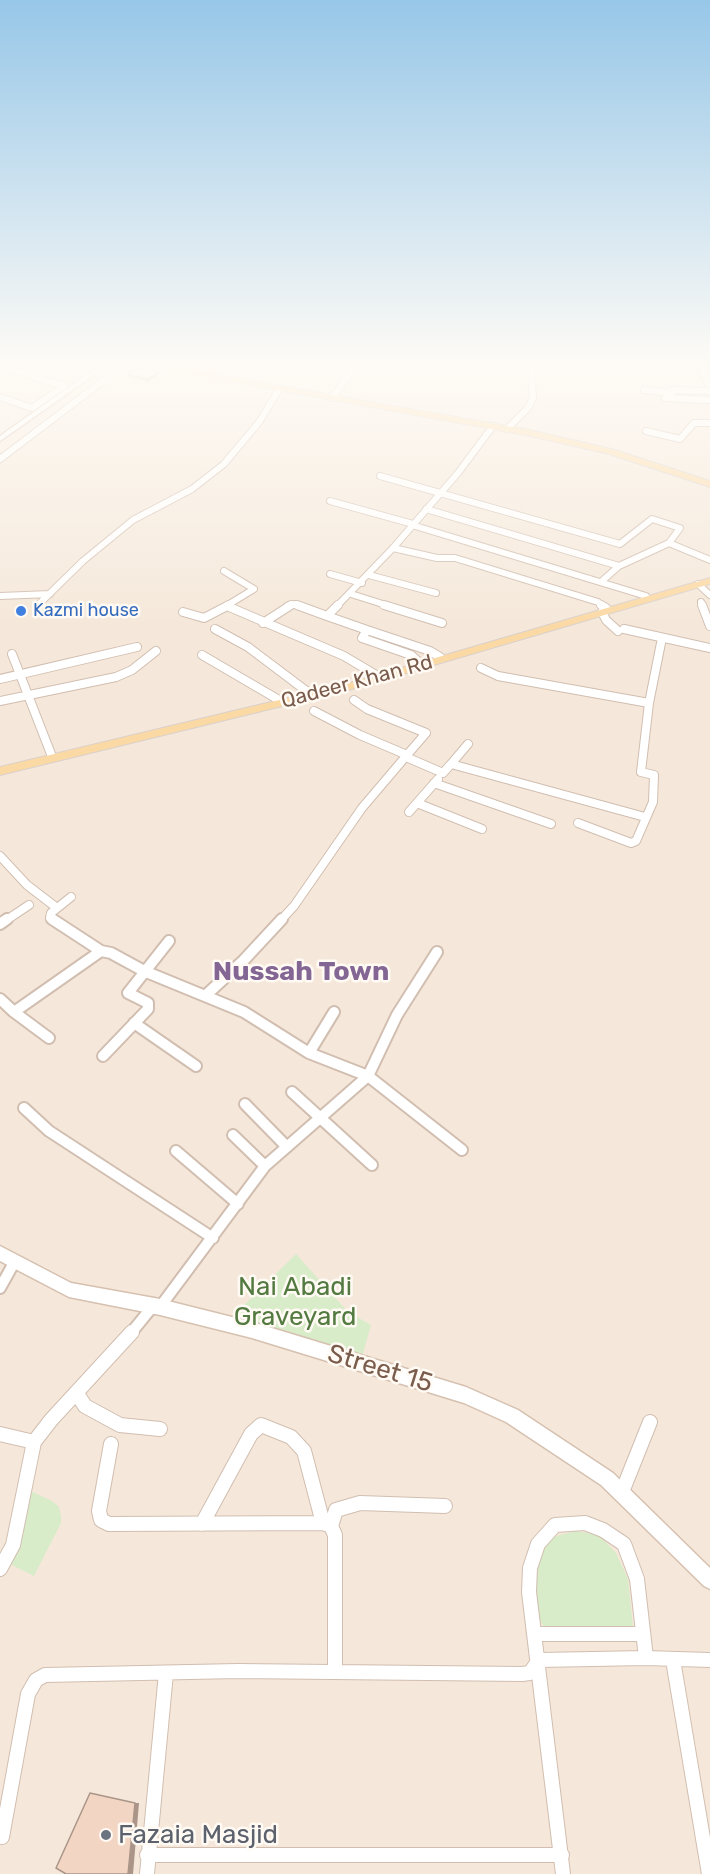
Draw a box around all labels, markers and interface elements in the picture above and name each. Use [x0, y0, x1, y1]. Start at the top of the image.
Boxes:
place label: Kazmi house [33, 600, 139, 622]
marker: Kazmi house [14, 604, 28, 618]
street label: Qadeer Khan Rd [278, 650, 436, 714]
district label: Nussah Town [213, 956, 389, 988]
park label: Nai Abadi Graveyard [234, 1271, 356, 1332]
street label: Street 15 [324, 1338, 436, 1400]
place label: Fazaia Masjid [118, 1819, 278, 1851]
marker: Fazaia Masjid [99, 1828, 113, 1842]

